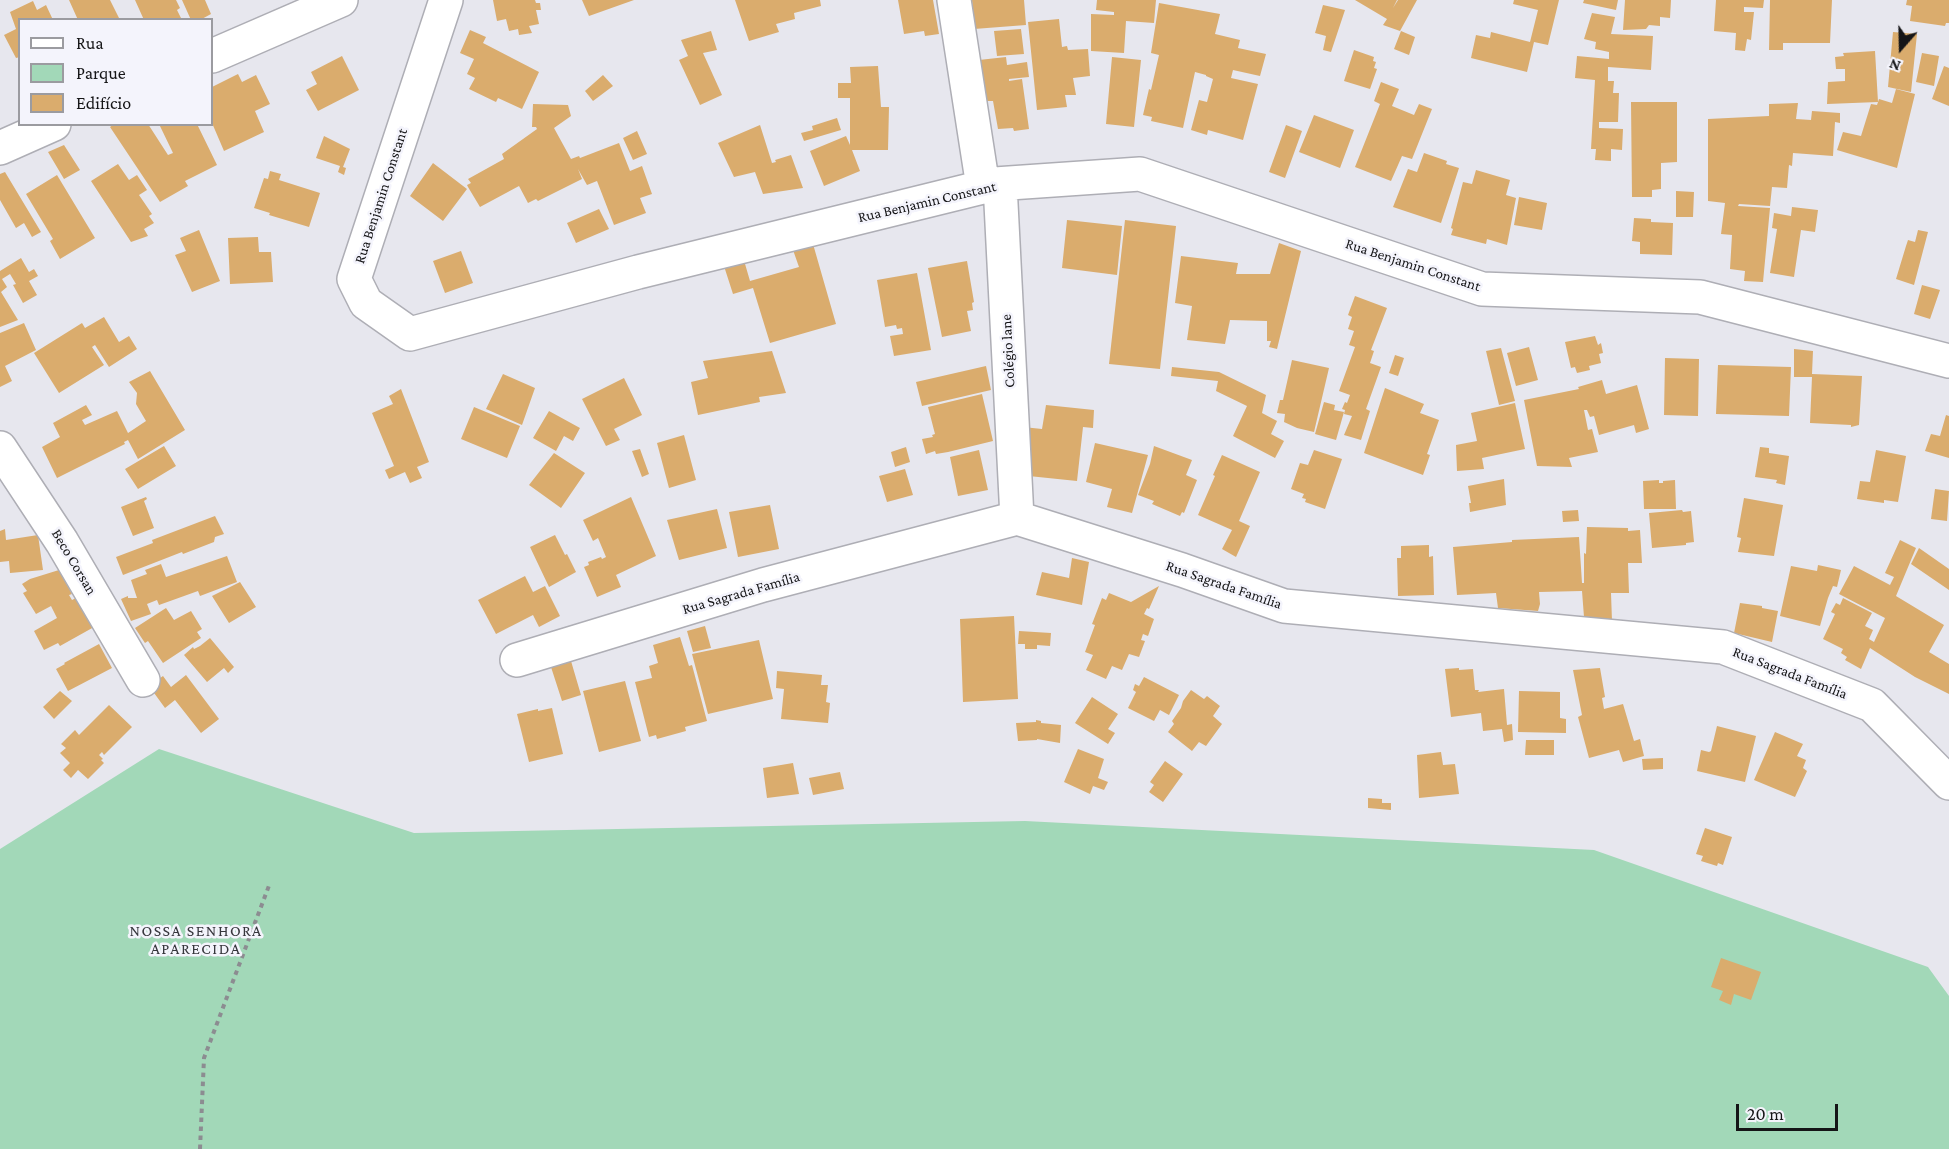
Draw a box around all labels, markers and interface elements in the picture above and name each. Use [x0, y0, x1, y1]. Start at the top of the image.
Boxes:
legend [18, 18, 213, 126]
north arrow [1871, 18, 1931, 78]
text: Rua [76, 33, 104, 53]
text: N [1887, 56, 1903, 75]
text: Parque [76, 63, 126, 83]
text: Edifício [76, 93, 131, 113]
street label: Rua Benjamin Constant [351, 126, 411, 266]
street label: Rua Benjamin Constant [856, 177, 998, 227]
street label: Rua Benjamin Constant [1343, 235, 1483, 295]
street label: Colégio lane [997, 314, 1019, 388]
street label: Beco Corsan [47, 526, 101, 598]
street label: Rua Sagrada Família [1164, 557, 1284, 613]
street label: Rua Sagrada Família [680, 568, 802, 618]
street label: Rua Sagrada Família [1730, 643, 1850, 703]
district label: NOSSA SENHORA APARECIDA [129, 921, 263, 959]
scale bar [1739, 1092, 1841, 1130]
text: 20 m [1747, 1104, 1784, 1124]

